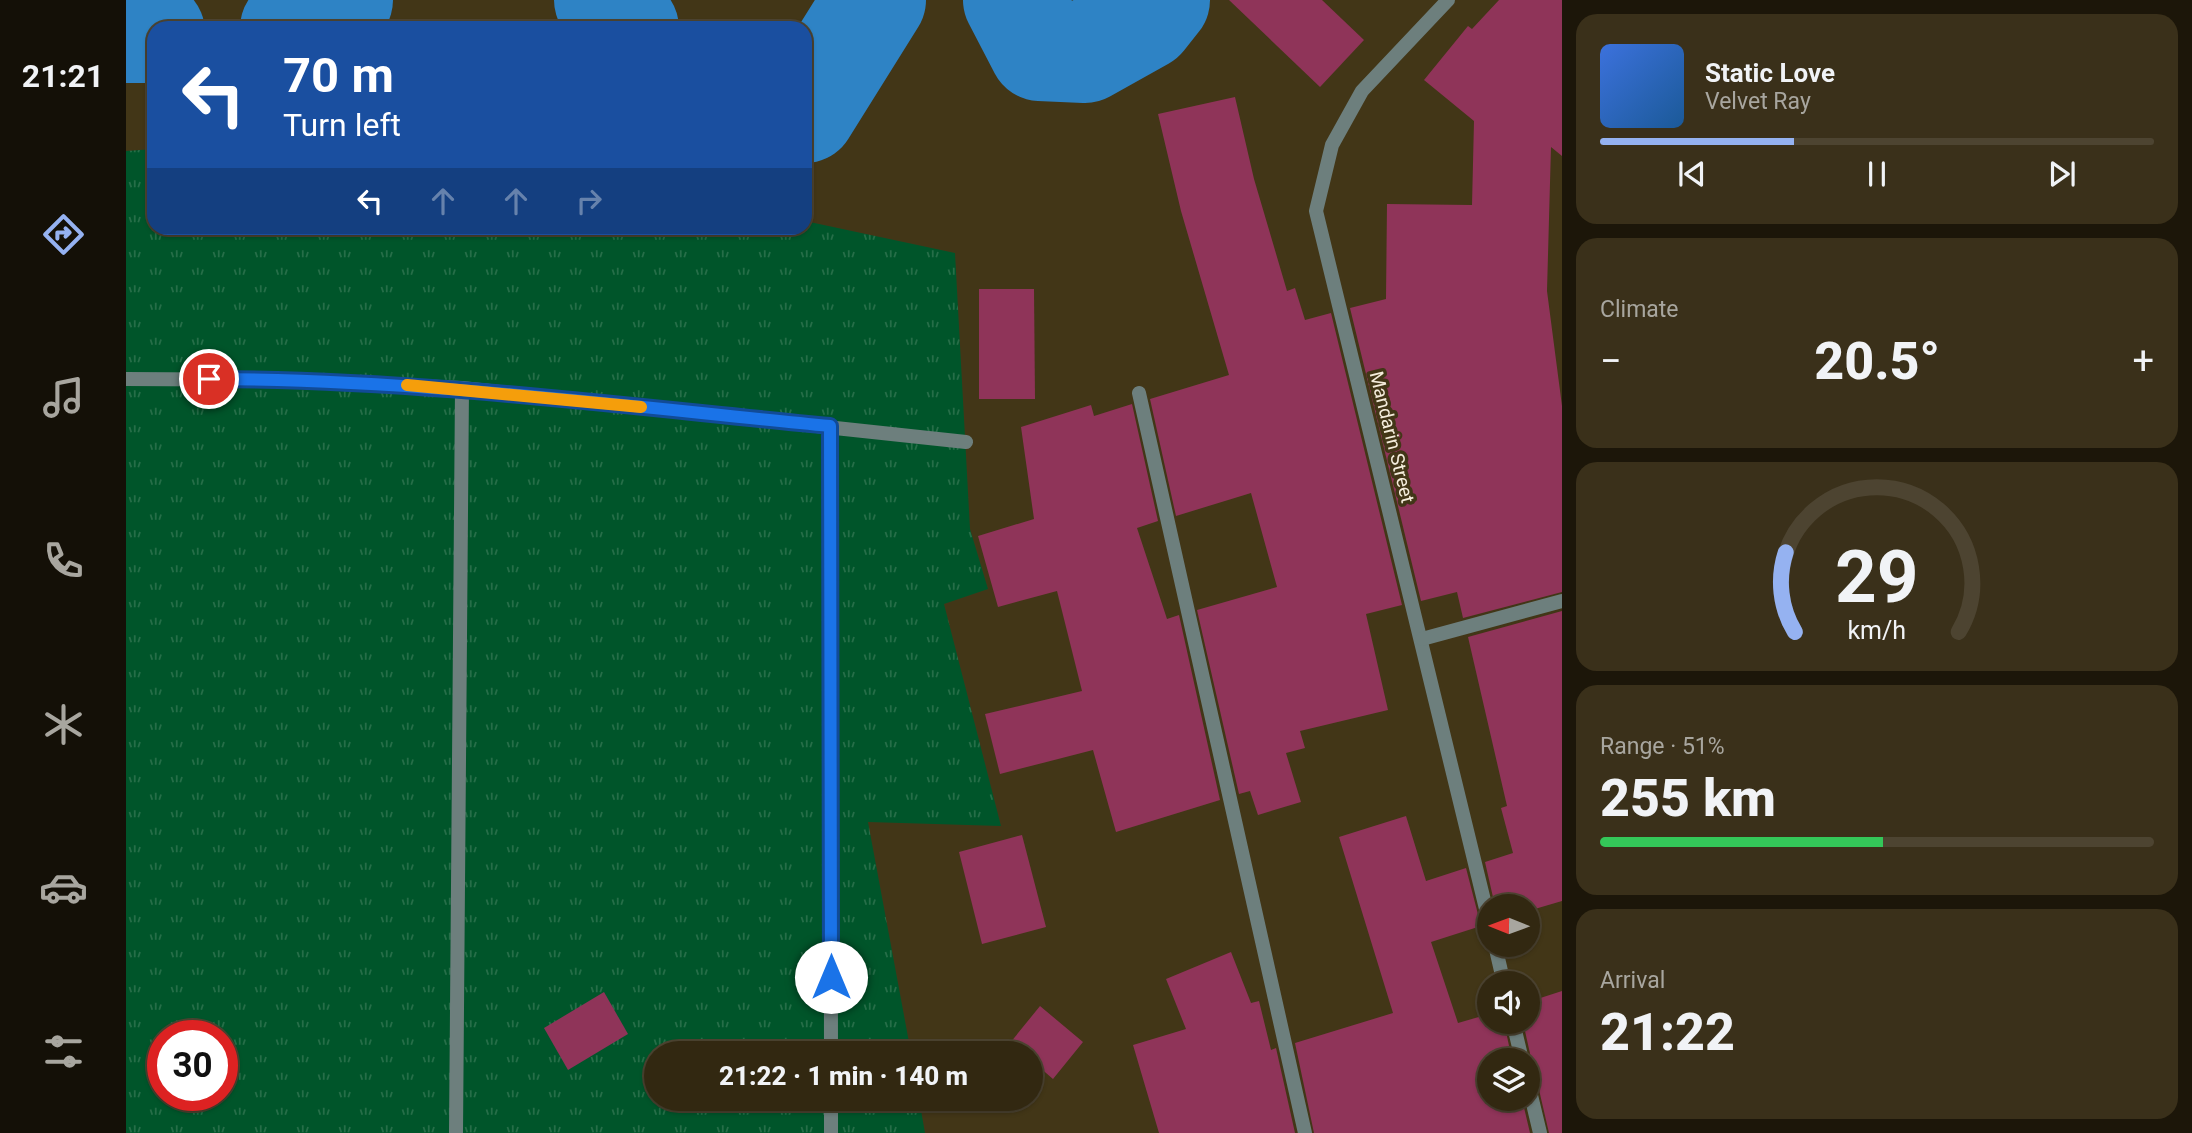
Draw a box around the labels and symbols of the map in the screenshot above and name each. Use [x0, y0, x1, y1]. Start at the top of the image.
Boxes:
pin [179, 349, 239, 409]
street label: Mandarin Street [1365, 369, 1419, 505]
north arrow [1477, 894, 1540, 957]
position arrow [794, 940, 868, 1014]
speed limit sign: 30 [147, 1020, 238, 1111]

